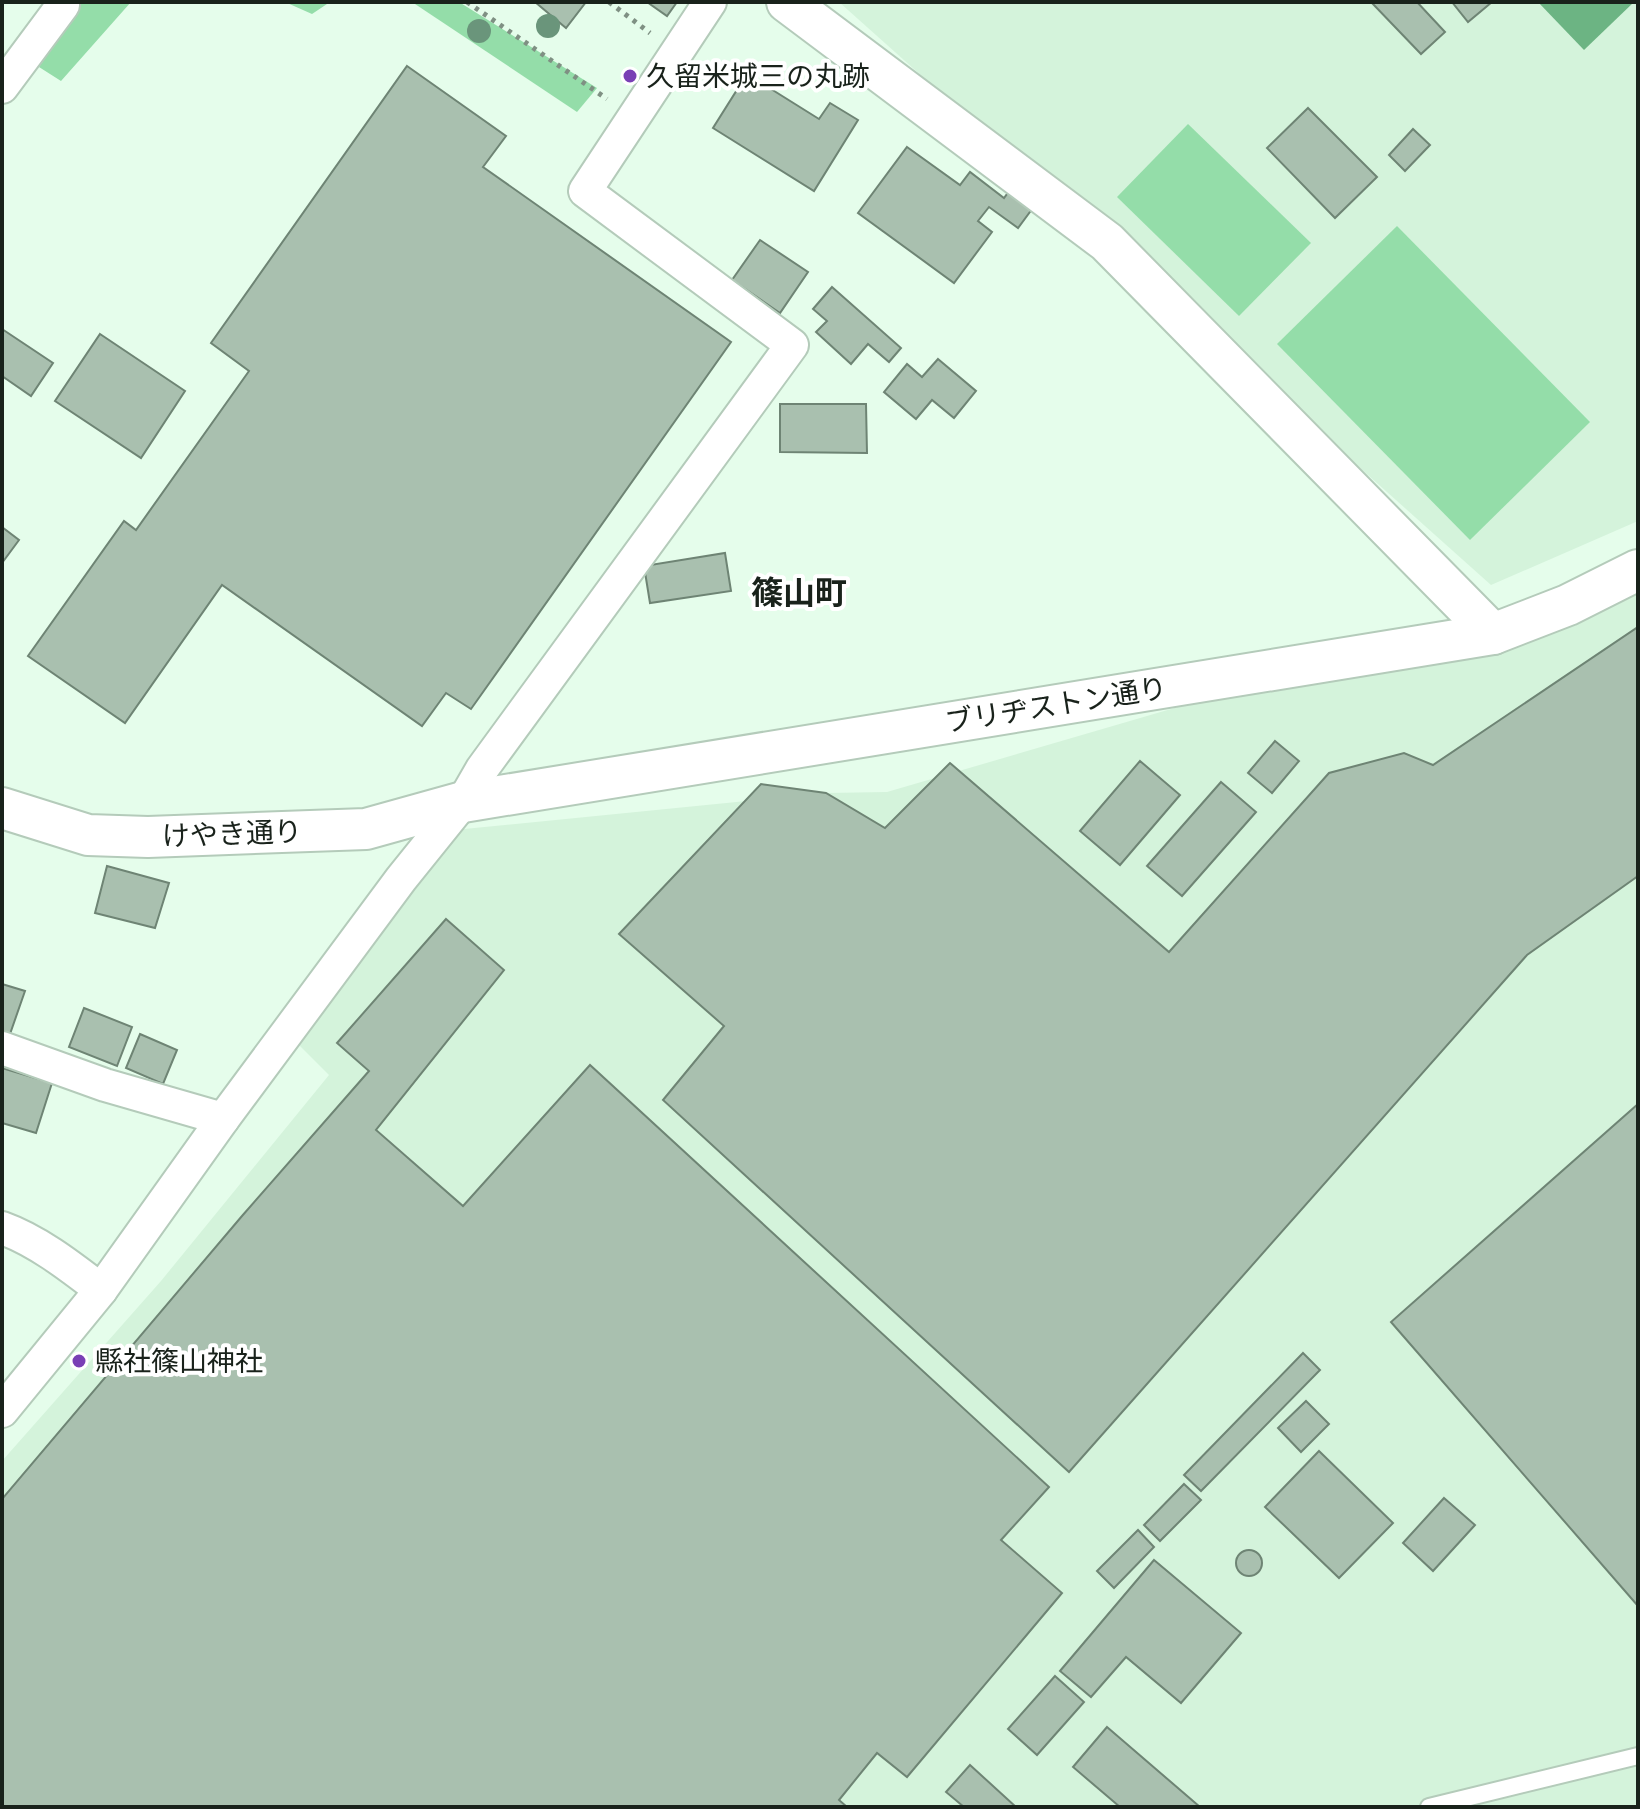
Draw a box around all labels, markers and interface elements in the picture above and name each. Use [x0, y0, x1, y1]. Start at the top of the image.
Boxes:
place label: 久留米城三の丸跡 [646, 61, 870, 92]
marker: 久留米城三の丸跡 [621, 67, 639, 85]
district label: 篠山町 [751, 575, 847, 611]
street label: ブリヂストン通り [943, 672, 1169, 738]
street label: けやき通り [161, 816, 303, 852]
place label: 縣社篠山神社 [95, 1346, 263, 1377]
marker: 縣社篠山神社 [70, 1352, 88, 1370]

